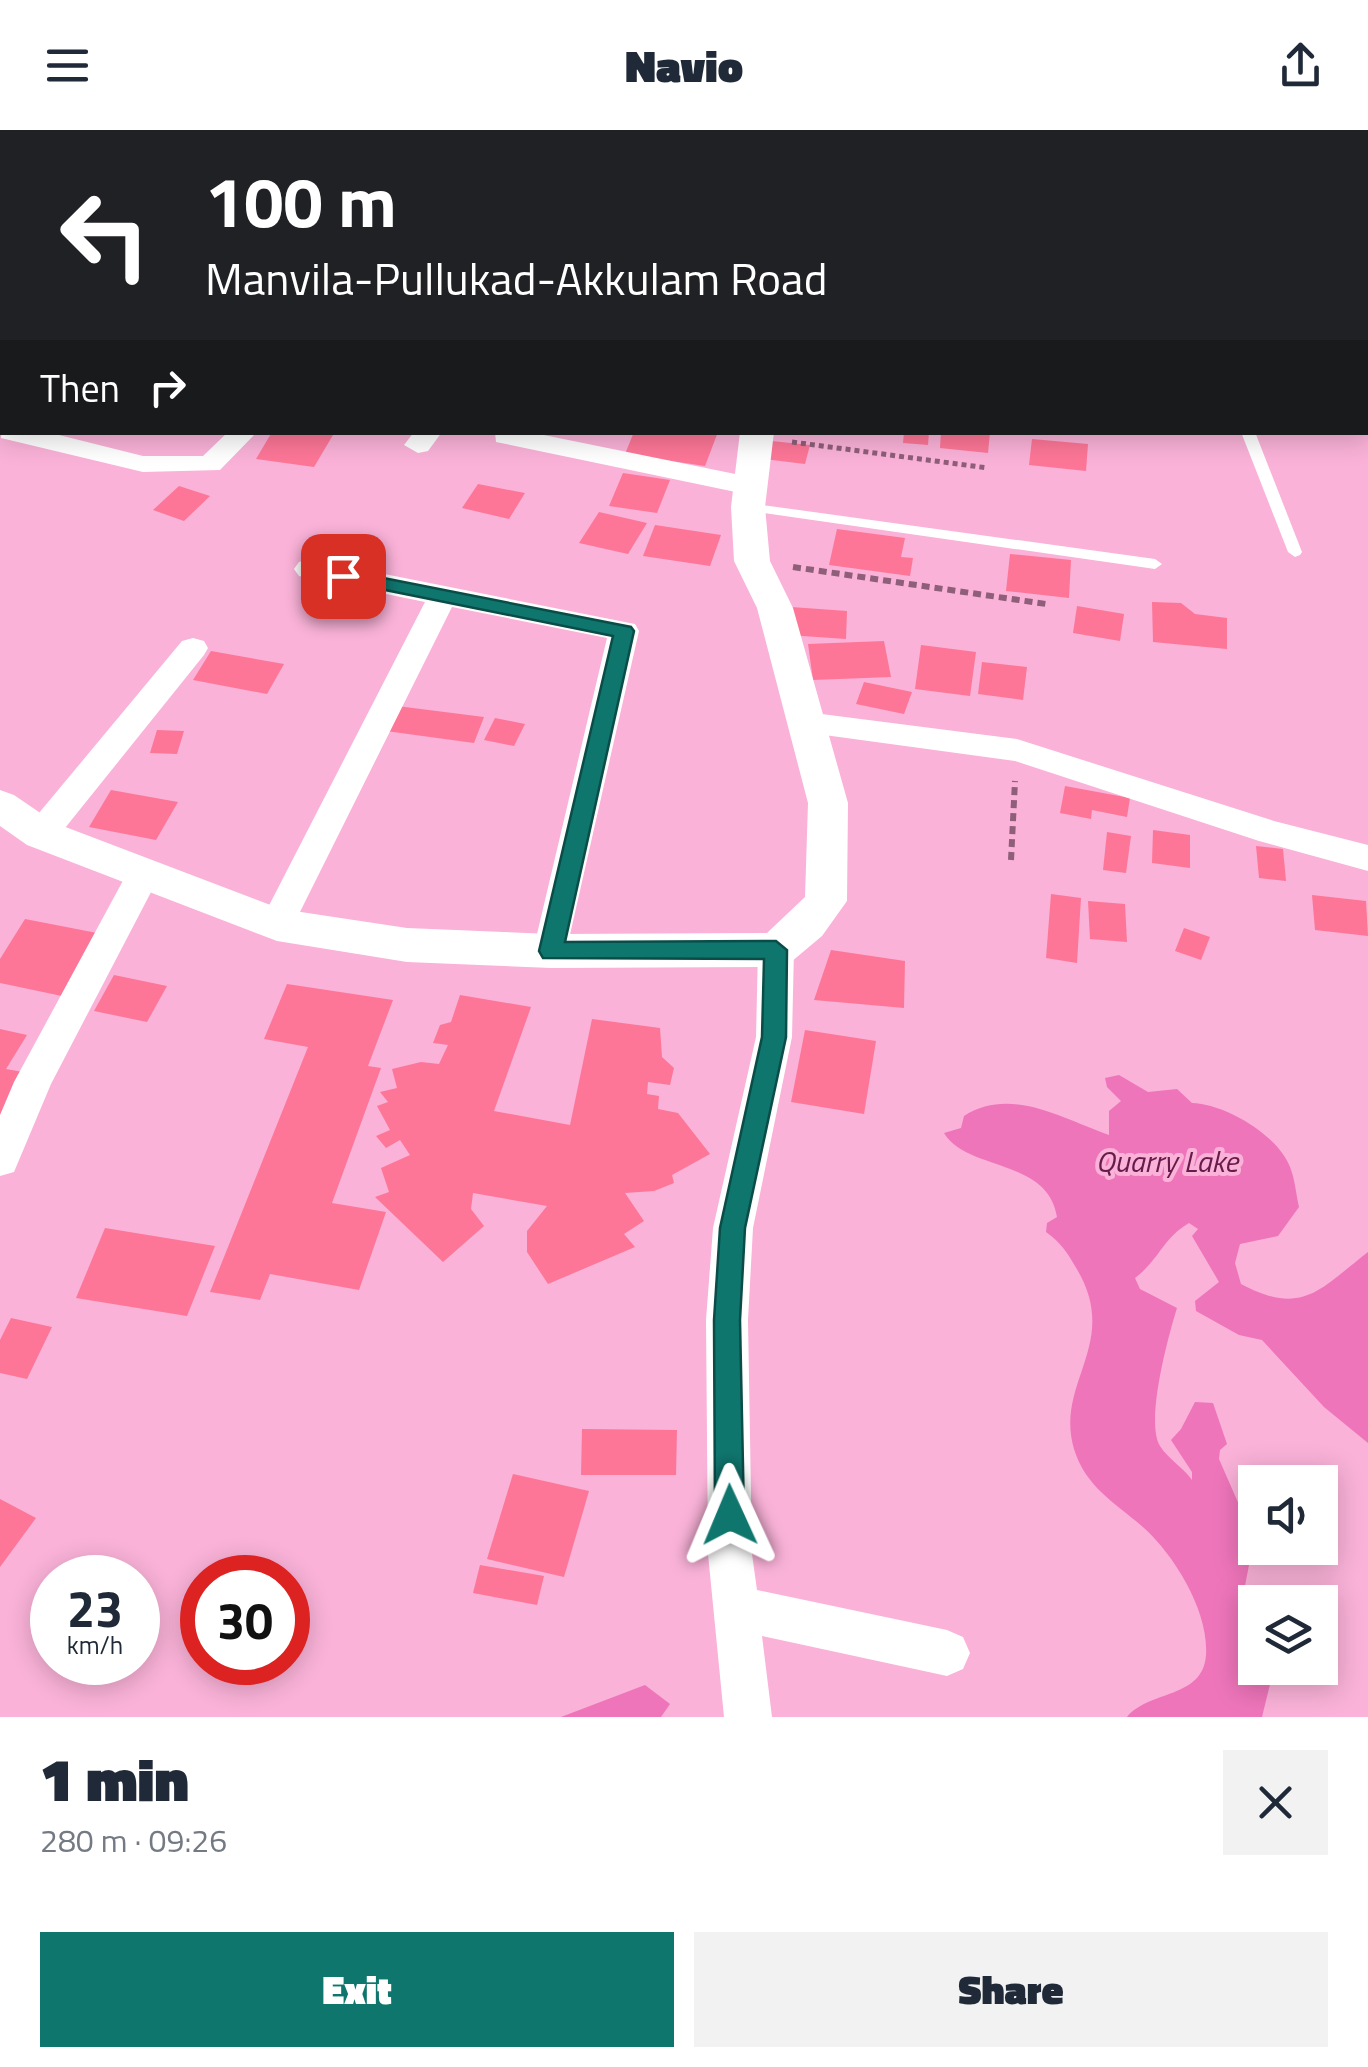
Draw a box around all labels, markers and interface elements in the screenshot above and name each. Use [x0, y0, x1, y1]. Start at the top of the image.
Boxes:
text: Navio [625, 31, 743, 99]
icon: menu [40, 38, 95, 93]
icon: share [1273, 38, 1328, 93]
text: 100 m [205, 148, 397, 254]
icon: left [40, 170, 170, 300]
text: Manvila-Pullukad-Akkulam Road [205, 244, 827, 312]
text: Then [40, 359, 120, 417]
icon: right [140, 360, 195, 415]
pin [301, 534, 386, 619]
icon: arrive [316, 549, 371, 604]
water label: Quarry Lake [1096, 1138, 1240, 1184]
position arrow [678, 1463, 782, 1567]
map controls [1238, 1465, 1338, 1685]
button: sound [1238, 1465, 1338, 1565]
speed limit sign: 30 [180, 1555, 310, 1685]
text: 23 [67, 1570, 123, 1646]
button: layers [1238, 1585, 1338, 1685]
text: km/h [67, 1626, 123, 1664]
text: 1 min [40, 1733, 189, 1824]
button: close [1223, 1750, 1328, 1855]
text: 280 m · 09:26 [40, 1816, 227, 1864]
button: Exit [40, 1932, 674, 2047]
button: Share [694, 1932, 1328, 2047]

